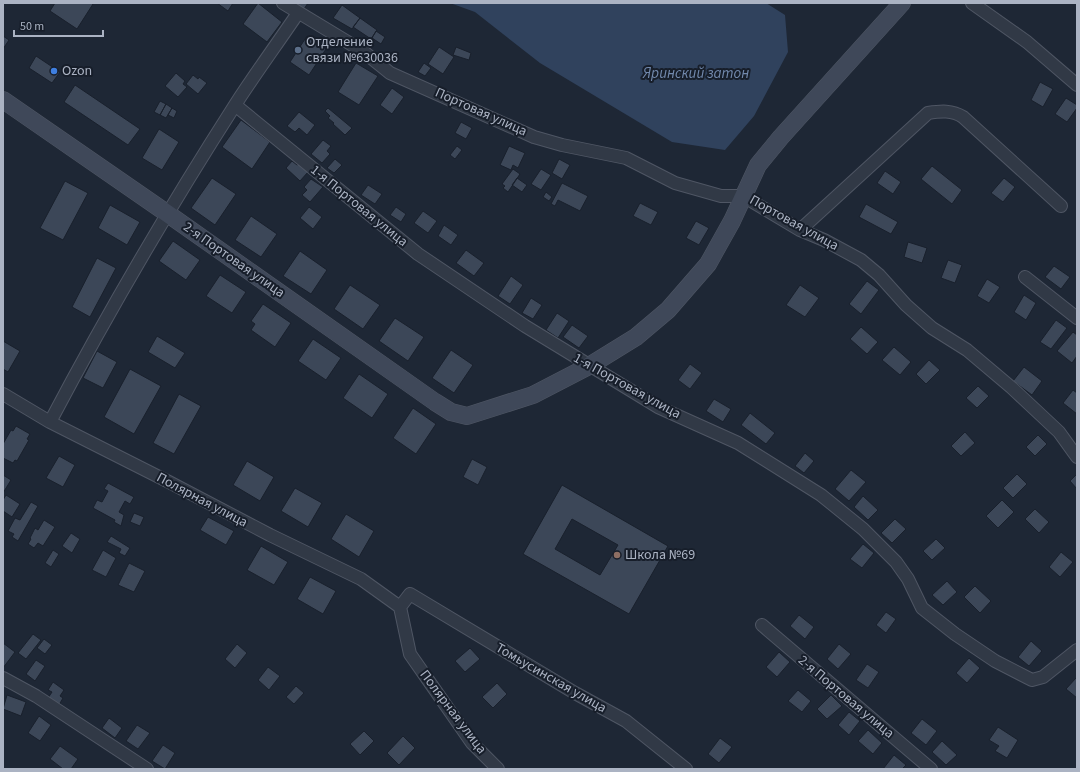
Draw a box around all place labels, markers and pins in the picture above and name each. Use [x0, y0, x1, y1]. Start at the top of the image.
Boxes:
place label: Отделение связи №630036 [306, 32, 398, 68]
marker: Отделение связи №630036 [293, 45, 303, 55]
place label: Ozon [62, 61, 92, 81]
marker: Ozon [49, 66, 59, 76]
place label: Школа №69 [625, 545, 695, 565]
marker: Школа №69 [612, 550, 622, 560]

